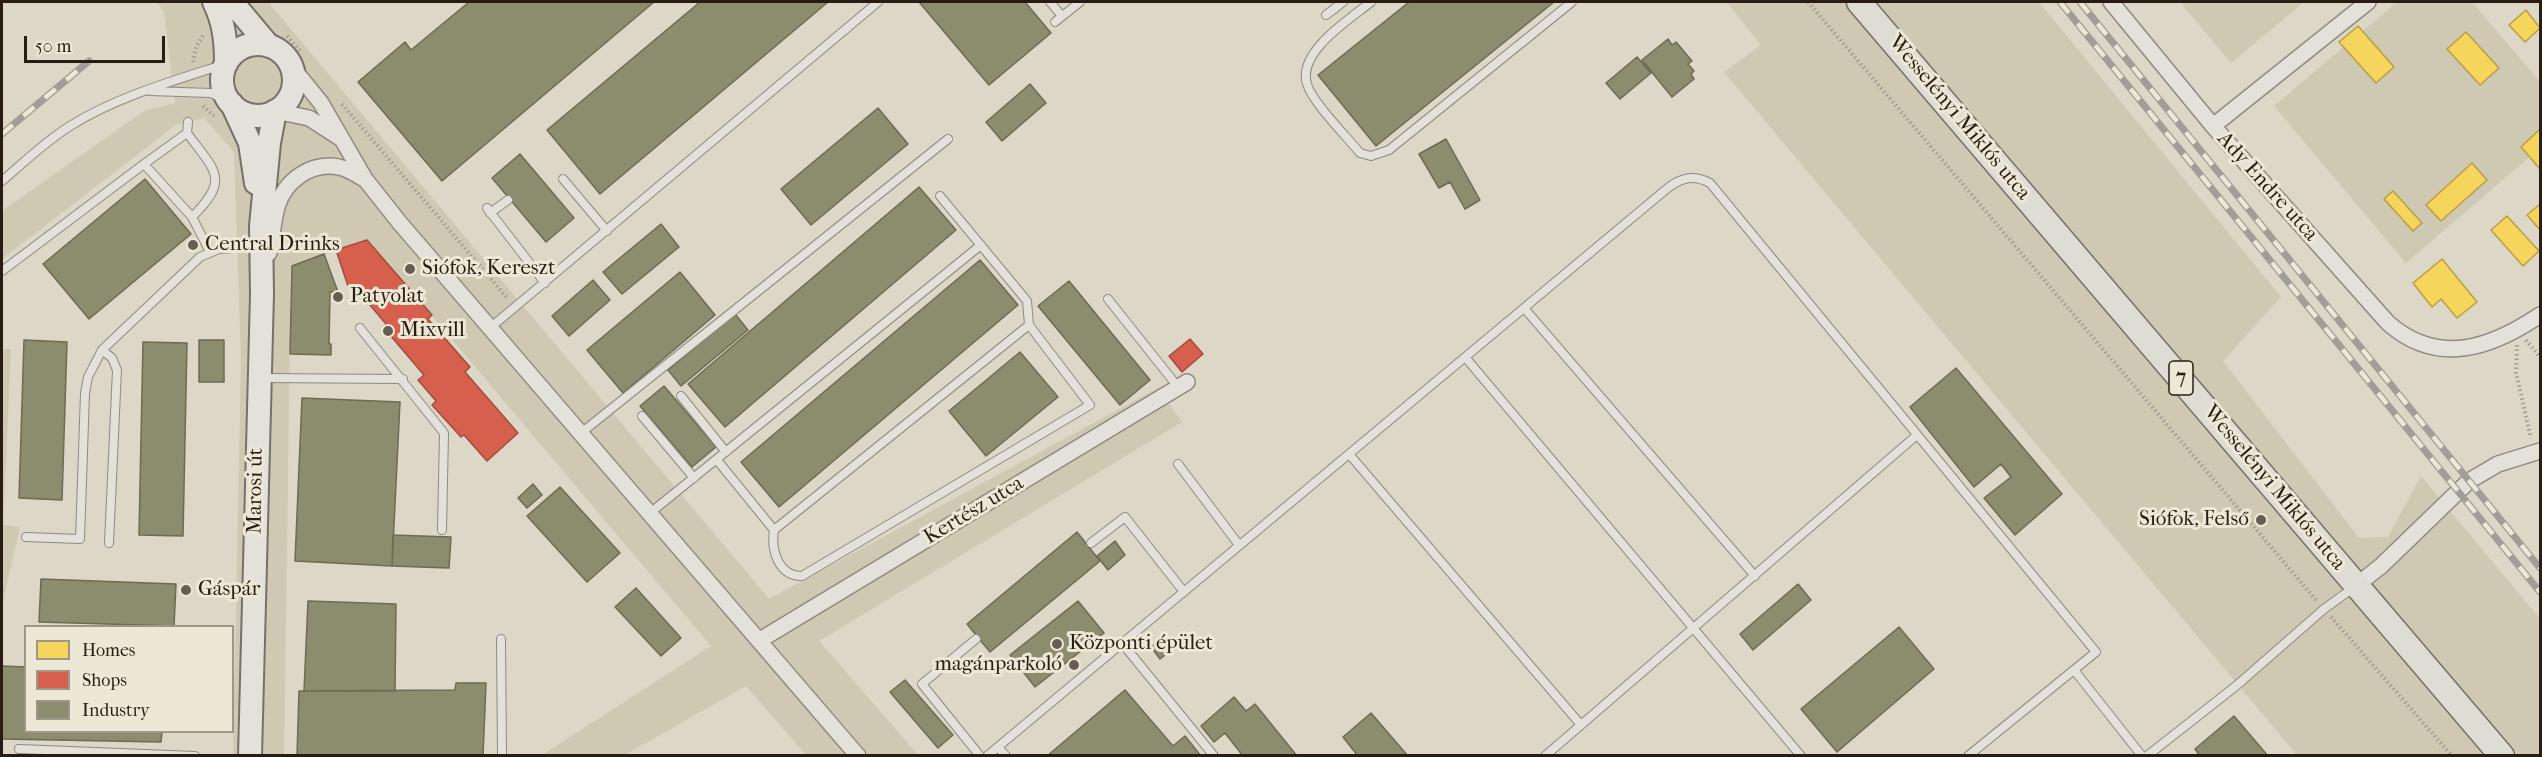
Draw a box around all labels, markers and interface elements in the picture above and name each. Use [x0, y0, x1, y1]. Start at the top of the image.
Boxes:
scale bar [27, 24, 168, 62]
street label: Wesselényi Miklós utca [1883, 30, 2035, 206]
text: 50 m [35, 36, 71, 57]
street label: Ady Endre utca [2211, 127, 2323, 247]
place label: Central Drinks [205, 232, 340, 258]
marker: Central Drinks [186, 238, 200, 252]
place label: Siófok, Kereszt [422, 256, 555, 282]
marker: Siófok, Kereszt [403, 262, 417, 276]
place label: Patyolat [350, 284, 424, 310]
marker: Patyolat [331, 290, 345, 304]
place label: Mixvill [400, 318, 465, 344]
marker: Mixvill [381, 324, 395, 338]
road number: 7 [2169, 361, 2193, 395]
street label: Wesselényi Miklós utca [2198, 400, 2350, 576]
street label: Marosi út [243, 448, 269, 534]
street label: Kertész utca [919, 471, 1029, 551]
place label: Siófok, Felső [2139, 507, 2249, 533]
marker: Siófok, Felső [2254, 513, 2268, 527]
place label: Gáspár [198, 577, 260, 603]
marker: Gáspár [179, 583, 193, 597]
legend [24, 625, 234, 733]
place label: Központi épület [1069, 631, 1213, 657]
marker: Központi épület [1050, 637, 1064, 651]
text: Homes [82, 640, 136, 661]
place label: magánparkoló [935, 652, 1062, 678]
marker: magánparkoló [1067, 658, 1081, 672]
text: Shops [82, 670, 127, 691]
text: Industry [82, 700, 150, 721]

